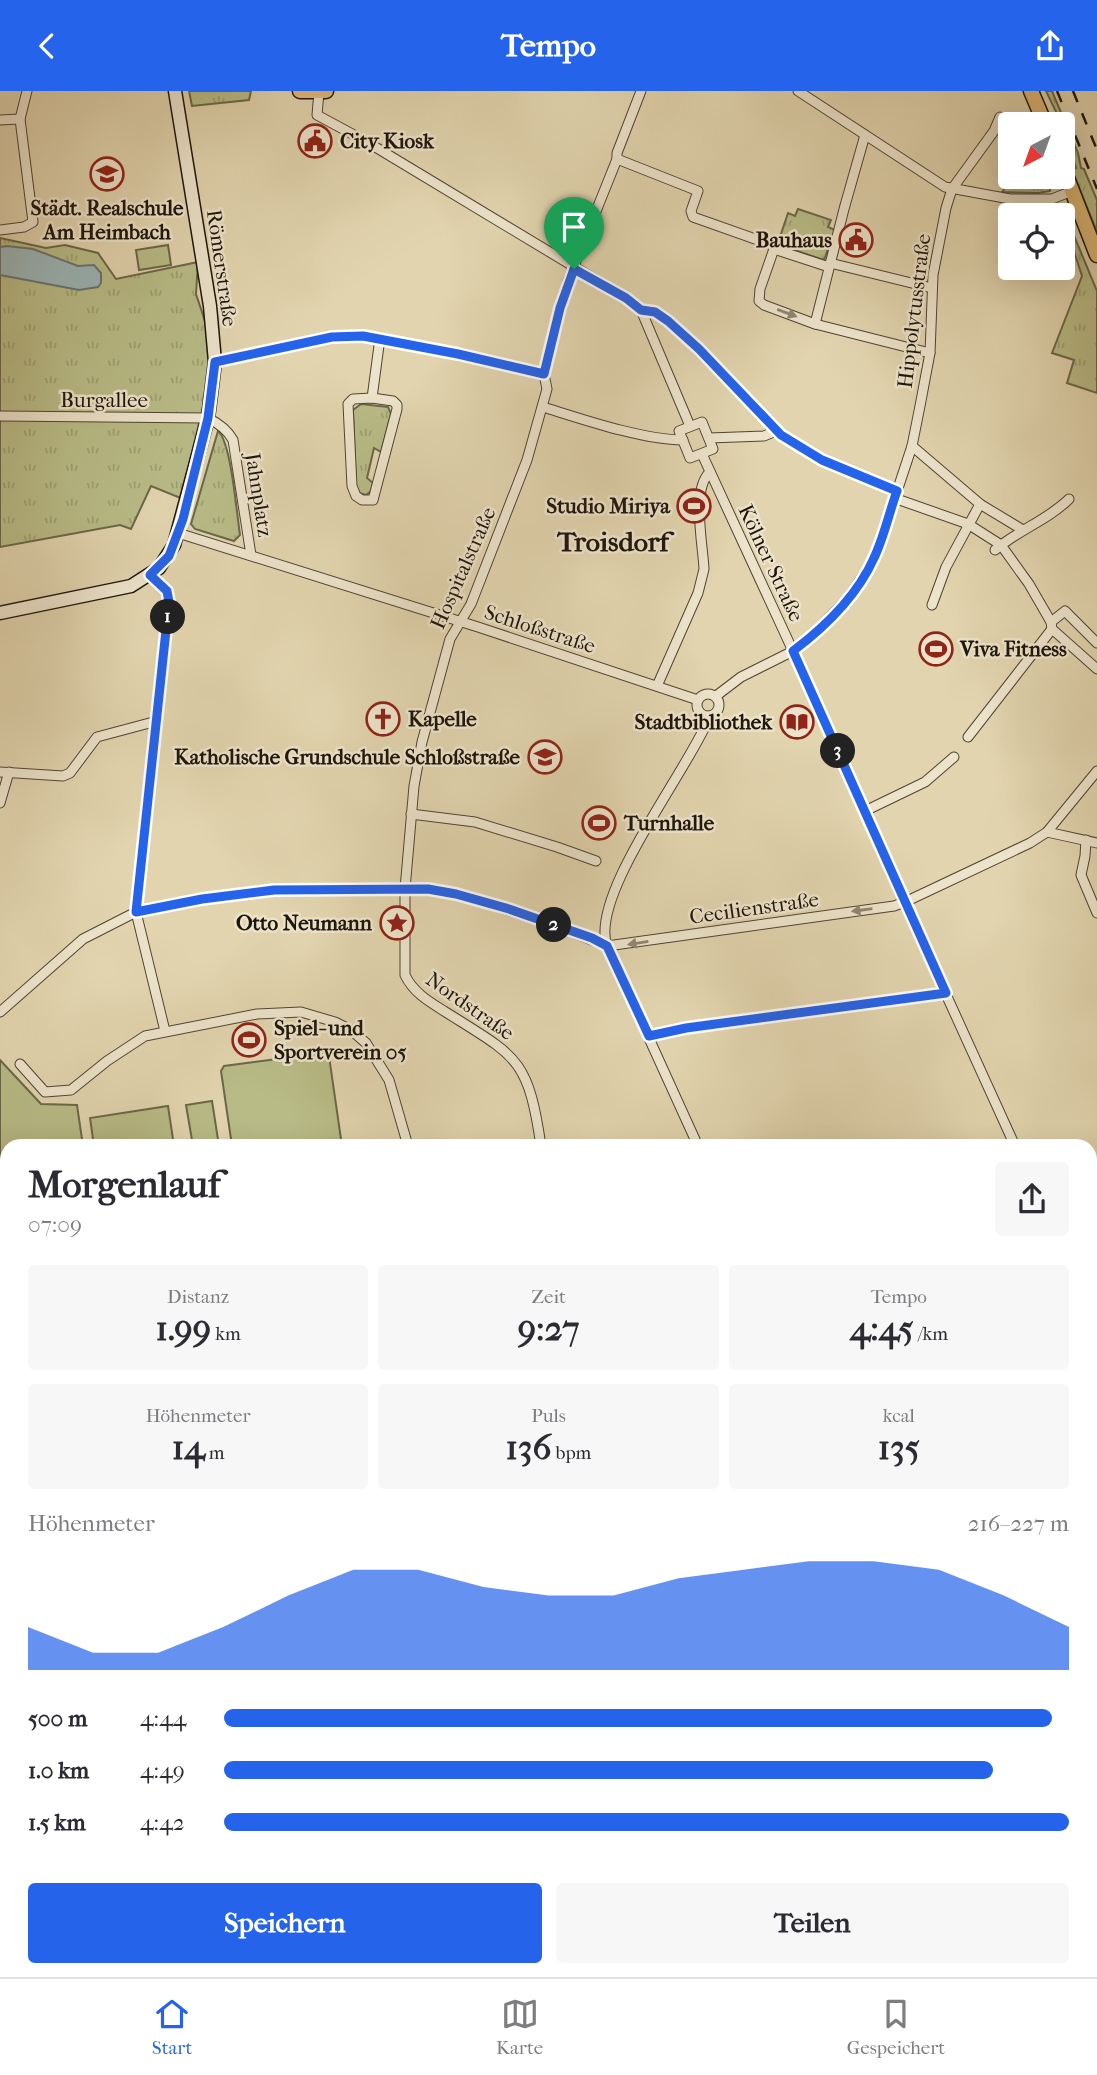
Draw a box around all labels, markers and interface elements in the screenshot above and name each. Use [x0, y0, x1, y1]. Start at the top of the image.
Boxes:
icon: back [28, 27, 66, 65]
text: Tempo [501, 27, 596, 64]
icon: share [1031, 27, 1069, 65]
north arrow [998, 112, 1074, 189]
map controls [998, 112, 1075, 280]
public building icon: City Kiosk [296, 122, 334, 160]
place label: City Kiosk [340, 129, 435, 153]
school or university icon: Städt. Realschule Am Heimbach [88, 155, 126, 193]
place label: Städt. Realschule Am Heimbach [31, 196, 184, 244]
pin [544, 197, 604, 269]
button: locate [998, 203, 1075, 280]
street label: Römerstraße [202, 208, 242, 328]
icon: arrive [555, 208, 593, 246]
public building icon: Bauhaus [837, 221, 875, 259]
place label: Bauhaus [756, 228, 832, 252]
street label: Hippolytusstraße [893, 232, 935, 390]
one-way arrow [776, 308, 797, 319]
street label: Burgallee [60, 388, 148, 412]
street label: Jahnplatz [240, 449, 277, 539]
sports icon: Studio Miriya [675, 487, 713, 525]
place label: Studio Miriya [546, 494, 671, 518]
street label: Kölner Straße [733, 501, 809, 625]
street label: Hospitalstraße [425, 503, 501, 633]
district label: Troisdorf [556, 525, 675, 558]
pin: 1 [150, 599, 186, 635]
street label: Schloßstraße [481, 600, 599, 658]
text: 1 [164, 605, 171, 627]
sports icon: Viva Fitness [917, 630, 955, 668]
place label: Viva Fitness [959, 637, 1067, 661]
church icon: Kapelle [364, 700, 402, 738]
library icon: Stadtbibliothek [778, 703, 816, 741]
place label: Kapelle [408, 707, 477, 731]
place label: Stadtbibliothek [635, 710, 773, 734]
pin: 3 [820, 733, 856, 769]
school or university icon: Katholische Grundschule Schloßstraße [526, 738, 564, 776]
text: 3 [834, 739, 841, 761]
place label: Katholische Grundschule Schloßstraße [174, 745, 521, 769]
sports icon: Turnhalle [580, 804, 618, 842]
place label: Turnhalle [623, 811, 715, 835]
street label: Cecilienstraße [688, 887, 820, 929]
place icon: Otto Neumann [378, 904, 416, 942]
one-way arrow [851, 905, 873, 916]
pin: 2 [536, 907, 572, 943]
place label: Otto Neumann [236, 911, 373, 935]
text: 2 [549, 913, 558, 935]
one-way arrow [627, 938, 649, 949]
street label: Nordstraße [421, 967, 519, 1045]
place label: Spiel- und Sportverein 05 [274, 1016, 407, 1064]
sports icon: Spiel- und Sportverein 05 [230, 1021, 268, 1059]
text: Morgenlauf [28, 1162, 221, 1207]
button: share [995, 1162, 1069, 1236]
text: 07:09 [28, 1211, 82, 1238]
text: Distanz [167, 1286, 229, 1308]
text: Zeit [531, 1286, 566, 1308]
text: Tempo [871, 1286, 927, 1308]
text: 1.99 [156, 1308, 211, 1349]
text: 9:27 [518, 1308, 579, 1349]
text: 4:45 [850, 1308, 914, 1349]
text: km [211, 1323, 241, 1345]
text: /km [914, 1323, 948, 1345]
text: Höhenmeter [146, 1405, 250, 1427]
text: Puls [531, 1405, 566, 1427]
text: kcal [883, 1405, 915, 1427]
text: 14 [172, 1427, 205, 1468]
text: 136 [506, 1427, 551, 1468]
text: 135 [878, 1427, 920, 1468]
text: m [205, 1442, 225, 1464]
text: bpm [551, 1442, 591, 1464]
text: Höhenmeter [28, 1510, 155, 1537]
text: 216–227 m [968, 1510, 1069, 1537]
text: 500 m [28, 1705, 87, 1732]
text: 4:44 [140, 1705, 186, 1732]
text: 1.0 km [28, 1757, 89, 1784]
text: 4:49 [140, 1757, 185, 1784]
text: 1.5 km [28, 1809, 86, 1836]
text: 4:42 [140, 1809, 185, 1836]
button: Speichern [28, 1883, 542, 1963]
button: Teilen [556, 1883, 1069, 1963]
tab: Start [152, 1995, 192, 2059]
tab: Karte [496, 1995, 543, 2059]
tab: Gespeichert [847, 1995, 945, 2059]

